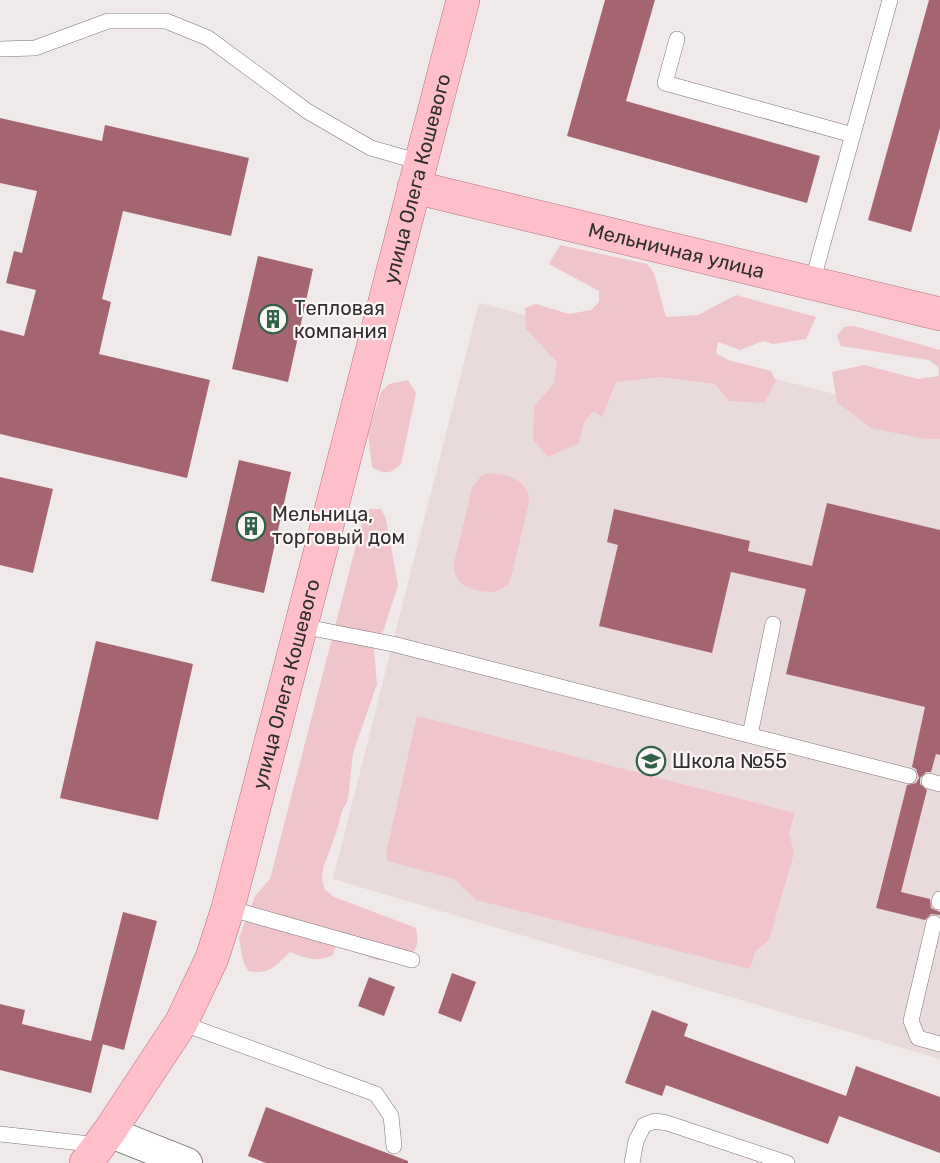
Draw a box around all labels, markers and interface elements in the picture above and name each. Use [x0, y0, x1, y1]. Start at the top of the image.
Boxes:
street label: улица Олега Кошевого [378, 71, 455, 287]
street label: Мельничная улица [586, 218, 767, 283]
place label: Тепловая компания [294, 296, 388, 343]
building icon: Тепловая компания [257, 303, 289, 335]
place label: Мельница, торговый дом [272, 502, 405, 549]
building icon: Мельница, торговый дом [235, 510, 267, 542]
street label: улица Олега Кошевого [247, 576, 325, 792]
school or university icon: Школа №55 [635, 745, 667, 777]
place label: Школа №55 [672, 749, 787, 773]

